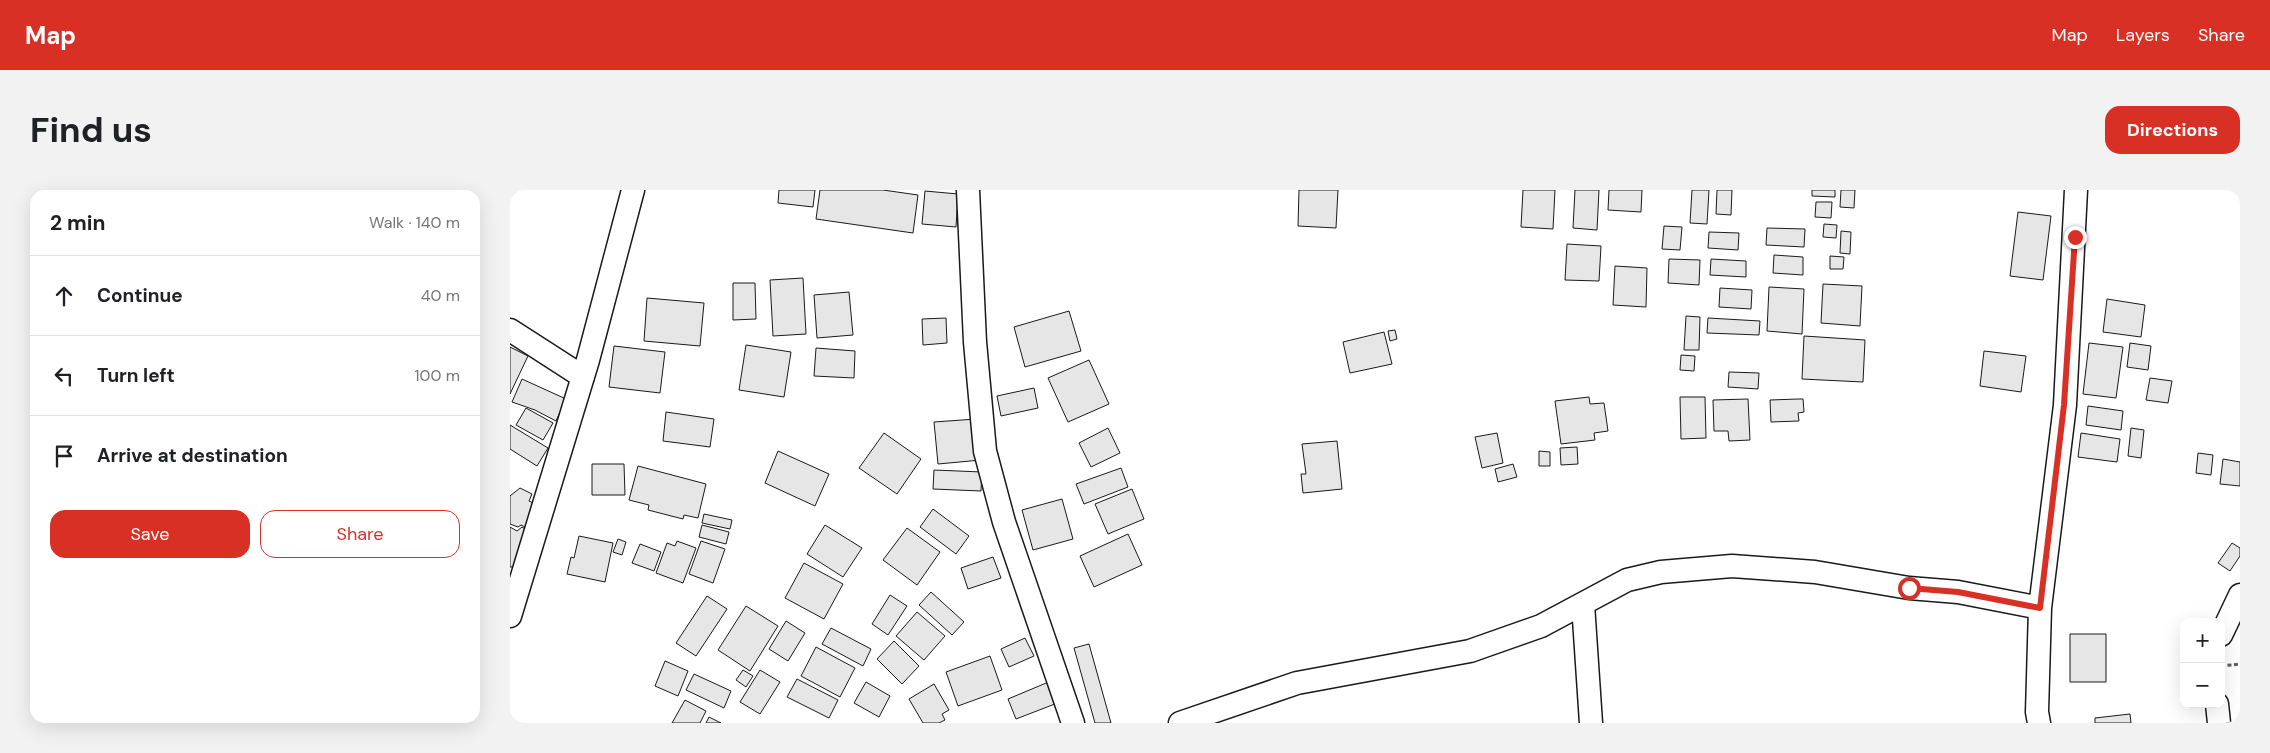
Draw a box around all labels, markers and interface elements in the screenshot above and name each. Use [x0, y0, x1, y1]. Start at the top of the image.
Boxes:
text: Map [25, 20, 76, 51]
text: Map [2052, 23, 2088, 47]
text: Layers [2116, 23, 2170, 47]
text: Share [2198, 23, 2245, 47]
button: Directions [2105, 106, 2240, 154]
text: Find us [30, 107, 152, 153]
text: 2 min [50, 209, 106, 237]
text: Walk · 140 m [369, 212, 460, 233]
route end [2064, 226, 2087, 249]
icon: ahead [50, 282, 78, 310]
text: Continue [97, 283, 183, 308]
text: 40 m [421, 285, 460, 306]
icon: left [50, 362, 78, 390]
text: Turn left [97, 363, 175, 388]
text: 100 m [415, 365, 460, 386]
icon: arrive [50, 442, 78, 470]
text: Arrive at destination [97, 443, 288, 468]
button: Save [50, 510, 250, 558]
button: Share [260, 510, 460, 558]
route start [1898, 577, 1921, 600]
map controls [2180, 618, 2225, 708]
button: + [2180, 618, 2225, 663]
button: − [2180, 663, 2225, 708]

